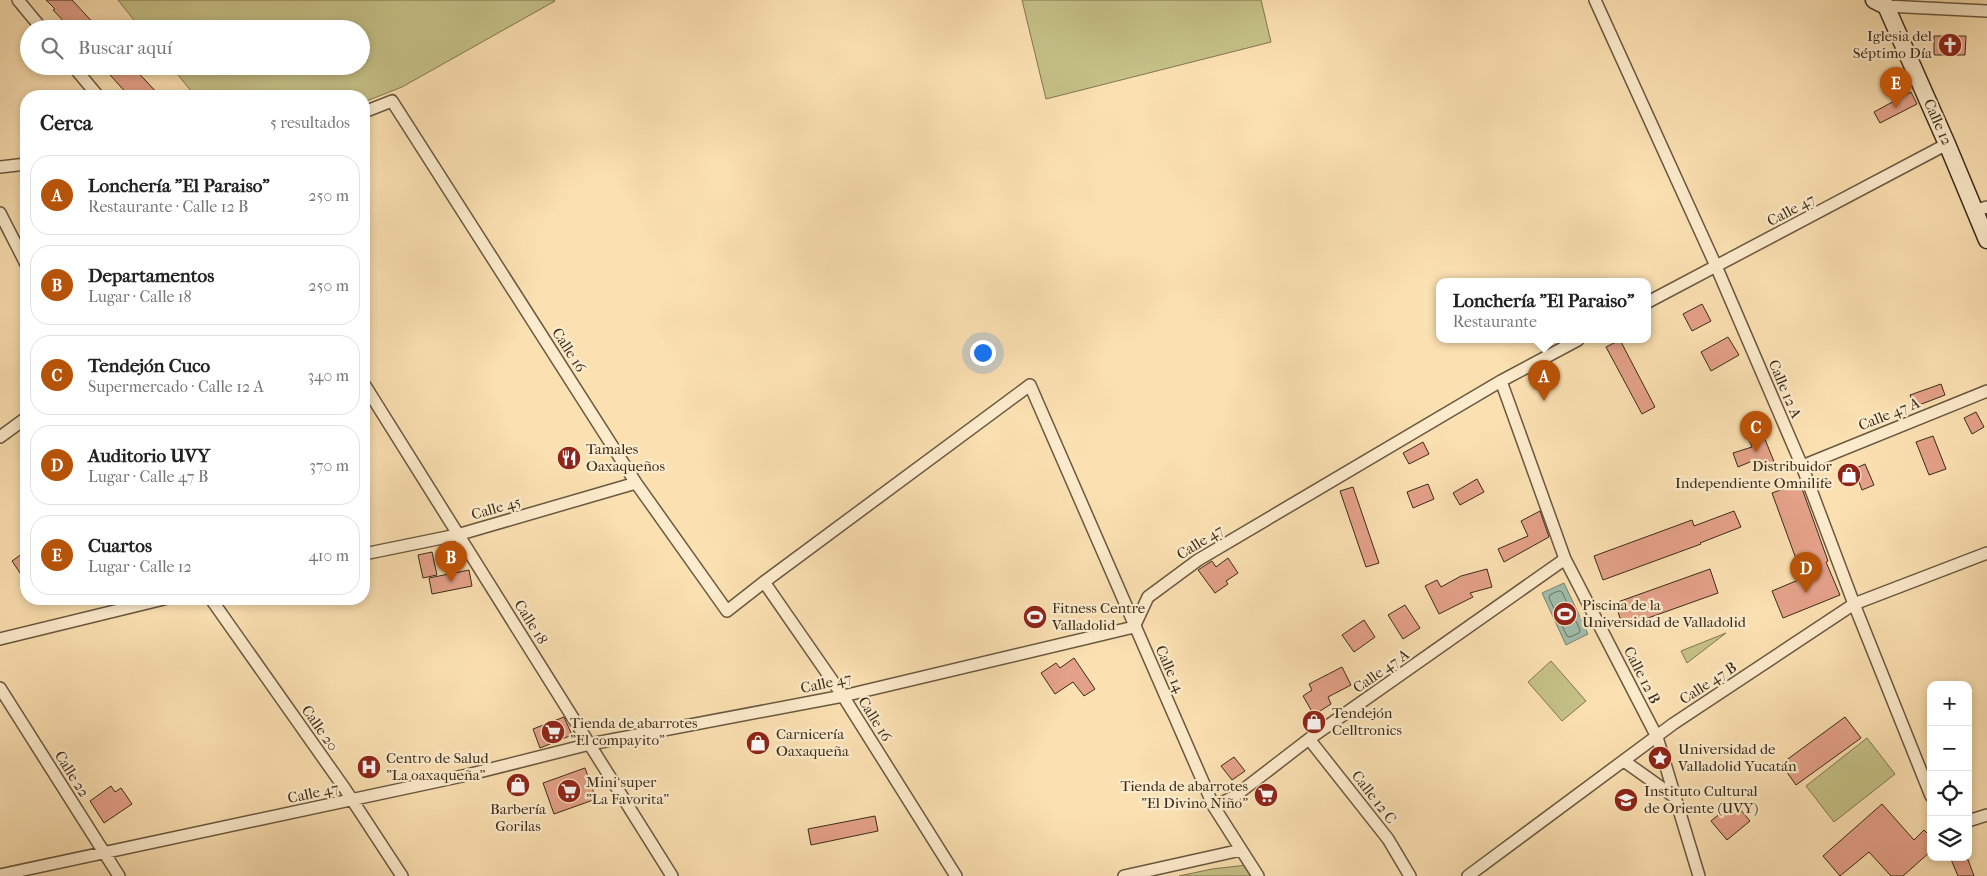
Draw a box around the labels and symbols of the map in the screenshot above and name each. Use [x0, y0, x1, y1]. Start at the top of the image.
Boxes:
place label: Iglesia del Séptimo Día [1853, 27, 1933, 62]
church icon: Iglesia del Séptimo Día [1937, 32, 1963, 58]
pin: E [1880, 67, 1912, 108]
street label: Calle 12 [1920, 96, 1956, 148]
street label: Calle 47 [1764, 190, 1818, 230]
street label: Calle 16 [548, 324, 590, 376]
your location [970, 340, 996, 366]
street label: Calle 12 A [1765, 357, 1805, 421]
pin: A [1528, 360, 1560, 401]
street label: Calle 47 A [1856, 393, 1923, 434]
pin: C [1740, 411, 1772, 452]
place label: Tamales Oaxaqueños [586, 440, 665, 475]
restaurant icon: Tamales Oaxaqueños [556, 445, 582, 471]
place label: Distribuidor Independiente Omnilife [1675, 457, 1833, 492]
shop icon: Distribuidor Independiente Omnilife [1836, 462, 1862, 488]
street label: Calle 45 [469, 492, 523, 524]
street label: Calle 47 [1173, 521, 1227, 563]
pin: B [435, 541, 467, 582]
pin: D [1790, 552, 1822, 593]
place label: Piscina de la Universidad de Valladolid [1582, 596, 1747, 631]
street label: Calle 18 [510, 597, 552, 647]
place label: Fitness Centre Valladolid [1051, 599, 1146, 634]
sports icon: Piscina de la Universidad de Valladolid [1552, 601, 1578, 627]
sports icon: Fitness Centre Valladolid [1022, 604, 1048, 630]
street label: Calle 14 [1152, 642, 1189, 697]
street label: Calle 12 B [1620, 643, 1664, 707]
street label: Calle 47 A [1349, 645, 1413, 697]
street label: Calle 47 B [1676, 658, 1740, 708]
street label: Calle 47 [799, 669, 853, 697]
street label: Calle 16 [854, 693, 896, 745]
street label: Calle 20 [298, 702, 342, 754]
place label: Tendejón Celltronics [1332, 704, 1402, 739]
shop icon: Tendejón Celltronics [1301, 709, 1327, 735]
place label: Tienda de abarrotes "El compayito" [570, 714, 698, 749]
supermarket icon: Tienda de abarrotes "El compayito" [540, 719, 566, 745]
place label: Carnicería Oaxaqueña [776, 725, 850, 760]
shop icon: Carnicería Oaxaqueña [745, 730, 771, 756]
place label: Universidad de Valladolid Yucatán [1677, 740, 1797, 775]
place icon: Universidad de Valladolid Yucatán [1647, 745, 1673, 771]
street label: Calle 22 [51, 747, 93, 801]
place label: Centro de Salud "La oaxaqueña" [386, 749, 490, 784]
hospital icon: Centro de Salud "La oaxaqueña" [356, 754, 382, 780]
street label: Calle 12 C [1348, 767, 1400, 827]
shop icon: Barbería Gorilas [505, 772, 531, 798]
place label: Mini super "La Favorita" [586, 773, 669, 808]
place label: Tienda de abarrotes "El Divino Niño" [1120, 777, 1248, 812]
supermarket icon: Mini super "La Favorita" [556, 778, 582, 804]
street label: Calle 47 [286, 779, 340, 807]
supermarket icon: Tienda de abarrotes "El Divino Niño" [1253, 782, 1279, 808]
place label: Instituto Cultural de Oriente (UVY) [1644, 782, 1758, 817]
school or university icon: Instituto Cultural de Oriente (UVY) [1613, 787, 1639, 813]
place label: Barbería Gorilas [490, 800, 547, 835]

